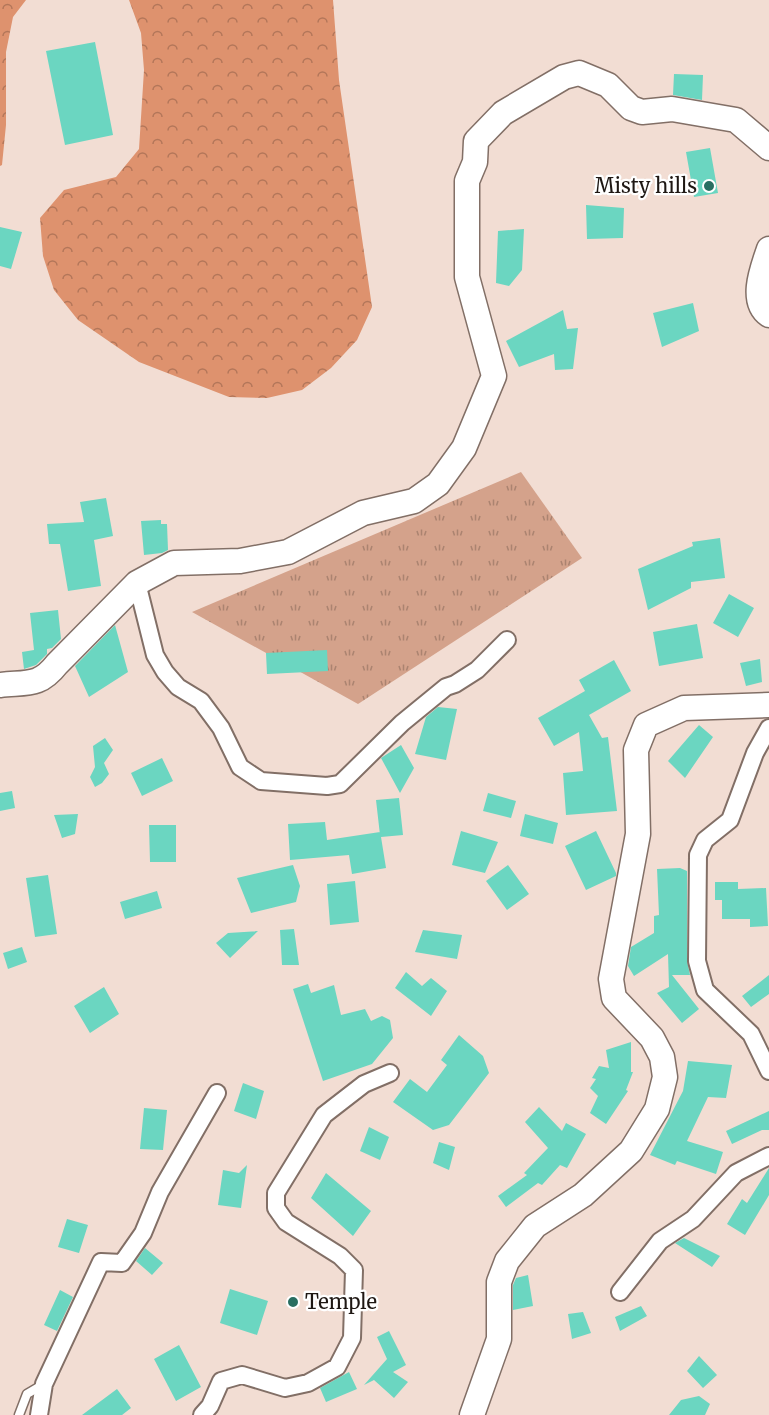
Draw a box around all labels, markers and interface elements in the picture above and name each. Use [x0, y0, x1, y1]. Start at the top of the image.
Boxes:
place label: Misty hills [595, 173, 697, 198]
marker: Misty hills [702, 179, 716, 193]
place label: Temple [305, 1289, 377, 1314]
marker: Temple [286, 1295, 300, 1309]

